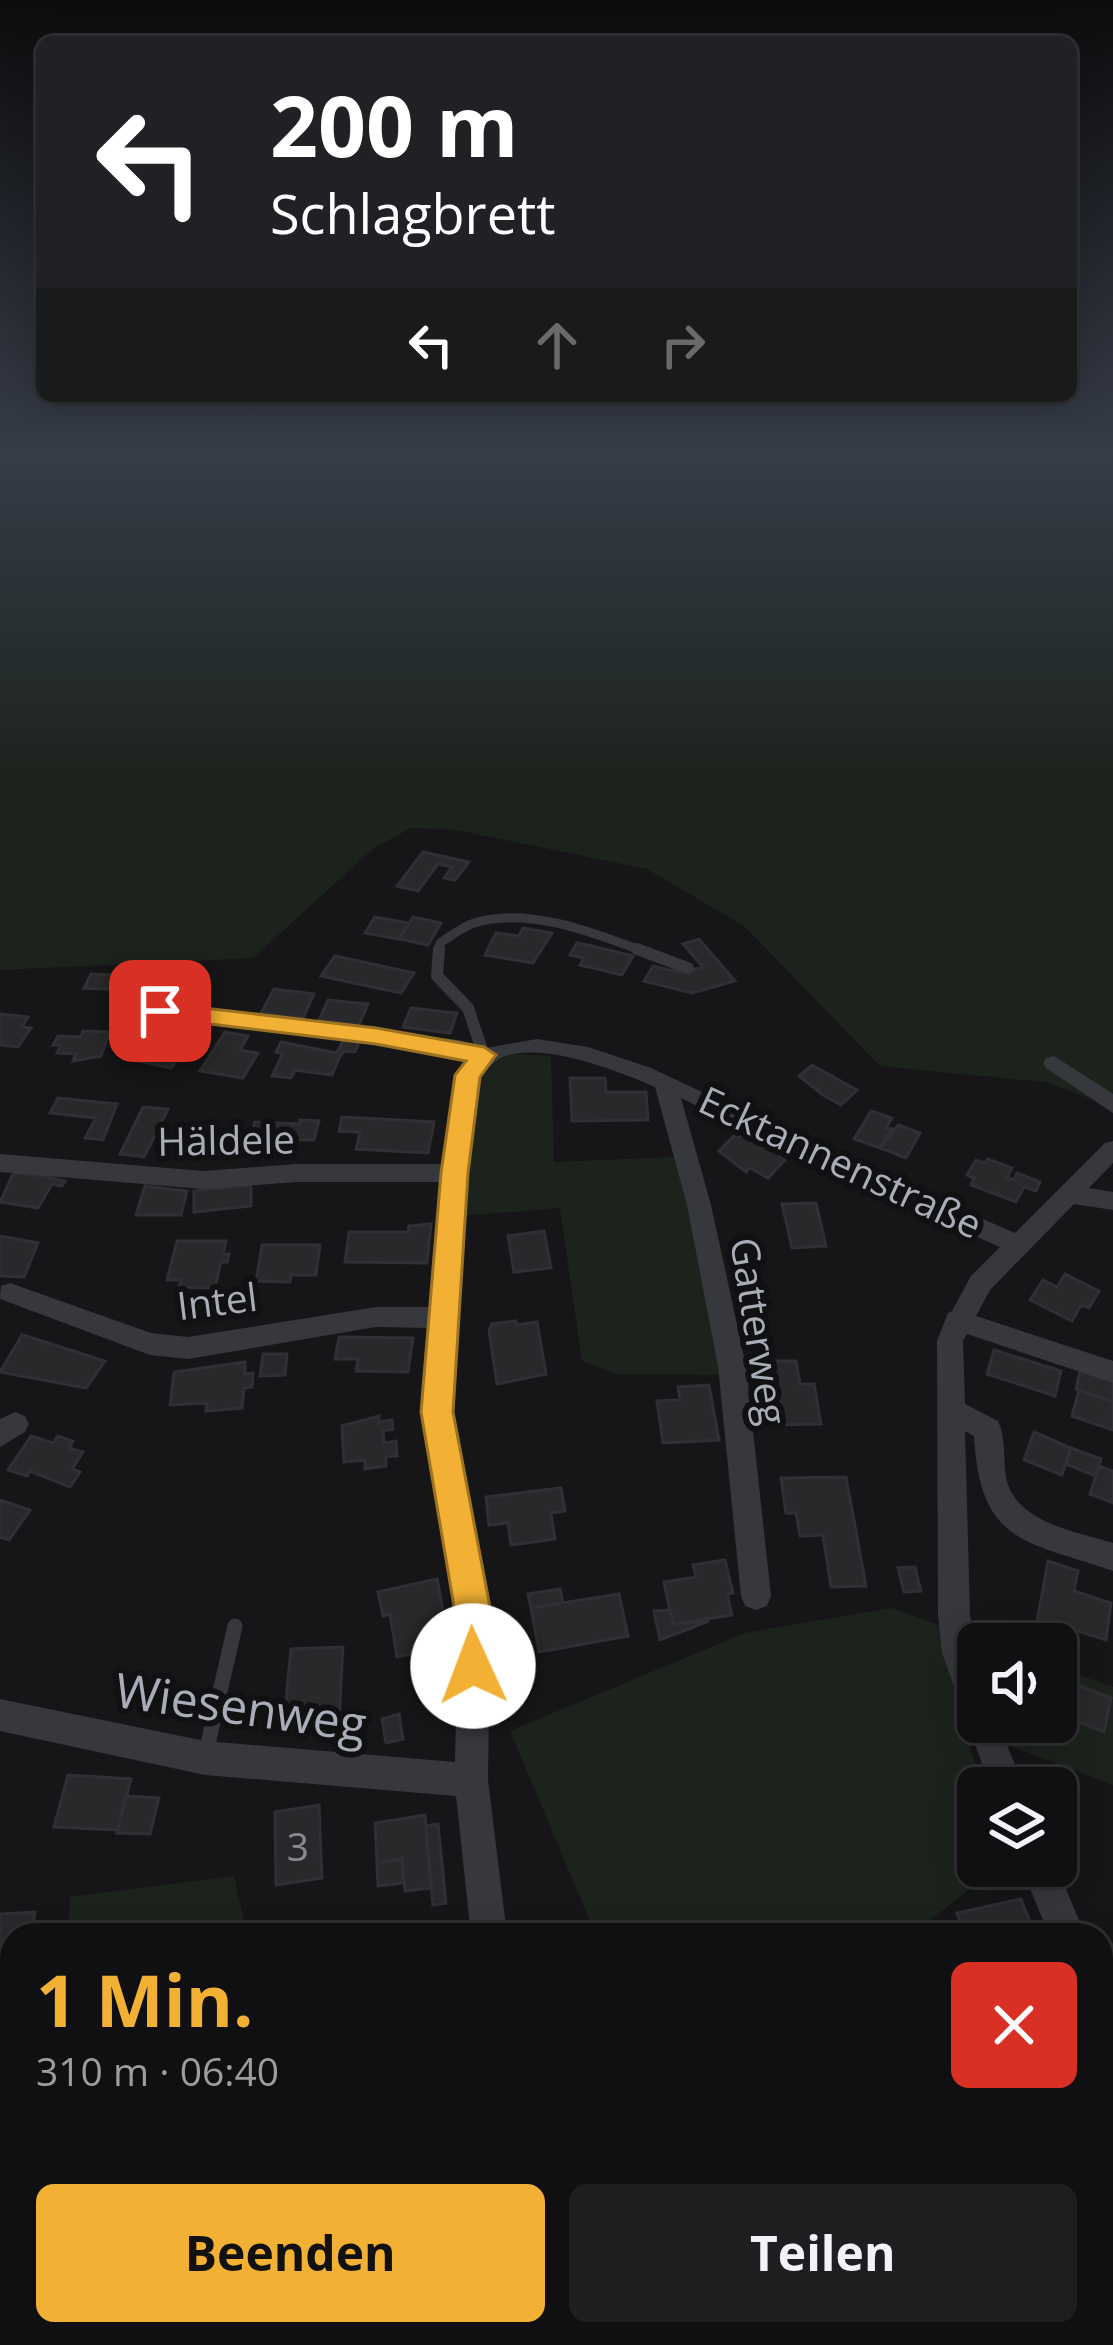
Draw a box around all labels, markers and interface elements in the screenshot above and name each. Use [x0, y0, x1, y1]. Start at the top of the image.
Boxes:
text: 200 m [270, 67, 518, 182]
icon: left [72, 84, 228, 240]
text: Schlagbrett [270, 176, 555, 250]
icon: left [398, 312, 464, 378]
icon: ahead [524, 312, 590, 378]
icon: right [650, 312, 716, 378]
pin [109, 960, 211, 1062]
icon: arrive [127, 978, 193, 1044]
street label: Ecktannenstraße [691, 1072, 991, 1250]
street label: Häldele [157, 1111, 295, 1167]
street label: Gatterweg [719, 1234, 801, 1428]
street label: Intel [174, 1269, 260, 1331]
position arrow [410, 1603, 536, 1729]
map controls [957, 1623, 1077, 1887]
button: sound [957, 1623, 1077, 1743]
street label: Wiesenweg [111, 1656, 371, 1756]
button: layers [957, 1767, 1077, 1887]
house number: 3 [287, 1819, 309, 1872]
text: 1 Min. [36, 1950, 254, 2048]
button: close [951, 1962, 1077, 2088]
text: 310 m · 06:40 [36, 2044, 279, 2097]
button: Beenden [36, 2184, 545, 2322]
button: Teilen [569, 2184, 1077, 2322]

